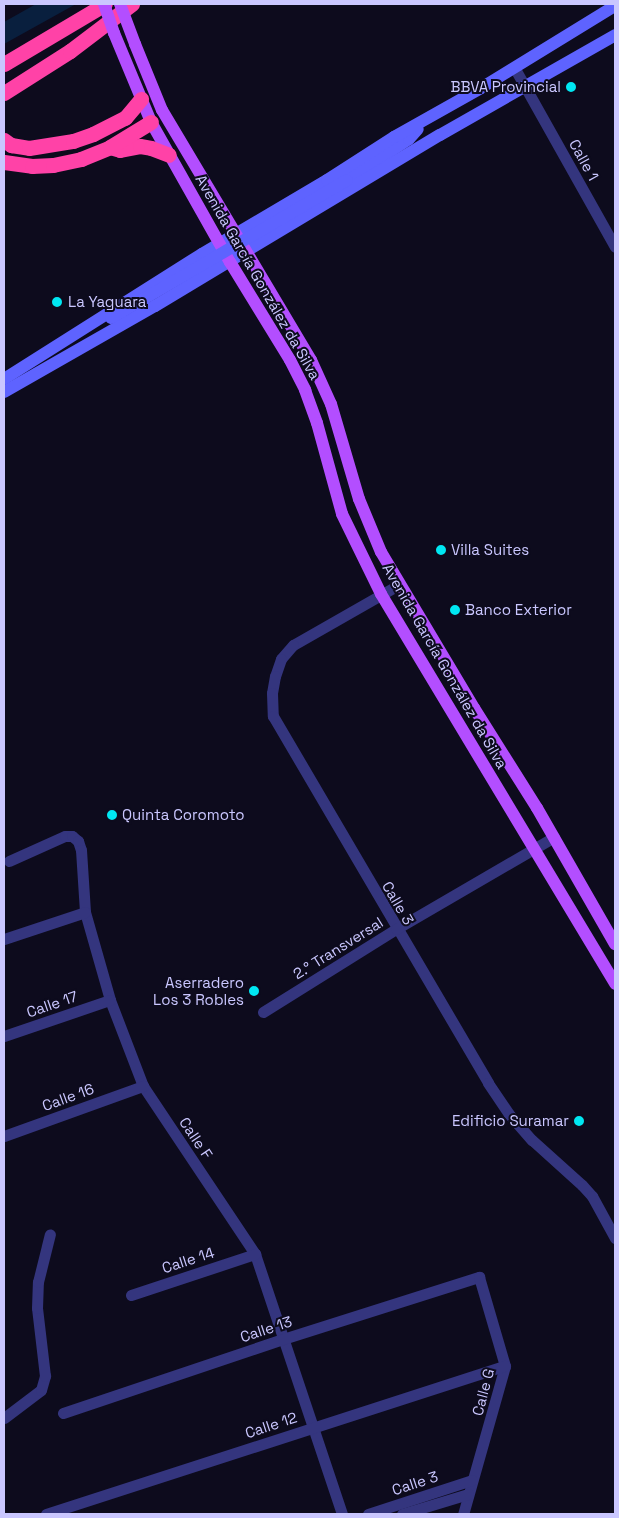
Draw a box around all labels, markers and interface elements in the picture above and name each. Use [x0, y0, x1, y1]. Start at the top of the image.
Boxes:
place label: BBVA Provincial [450, 78, 561, 96]
marker: BBVA Provincial [565, 81, 577, 93]
street label: Calle 1 [565, 136, 603, 184]
street label: Avenida García González da Silva [192, 171, 324, 383]
place label: La Yaguara [68, 293, 146, 311]
marker: La Yaguara [50, 295, 64, 309]
place label: Villa Suites [451, 541, 529, 559]
marker: Villa Suites [435, 544, 447, 556]
street label: Avenida García González da Silva [379, 560, 511, 772]
place label: Banco Exterior [465, 601, 572, 619]
marker: Banco Exterior [449, 604, 461, 616]
place label: Quinta Coromoto [122, 806, 245, 824]
marker: Quinta Coromoto [106, 809, 118, 821]
street label: Calle 3 [378, 878, 418, 928]
street label: 2.° Transversal [289, 913, 387, 983]
place label: Aserradero Los 3 Robles [153, 973, 244, 1008]
marker: Aserradero Los 3 Robles [248, 985, 260, 997]
street label: Calle 17 [24, 987, 80, 1021]
street label: Calle 16 [40, 1079, 96, 1115]
place label: Edificio Suramar [452, 1112, 569, 1130]
street label: Calle F [176, 1114, 216, 1162]
marker: Edificio Suramar [573, 1115, 585, 1127]
street label: Calle 14 [160, 1243, 216, 1277]
street label: Calle 13 [238, 1312, 294, 1346]
street label: Calle G [468, 1366, 498, 1418]
street label: Calle 12 [243, 1408, 299, 1442]
street label: Calle 3 [390, 1467, 440, 1499]

